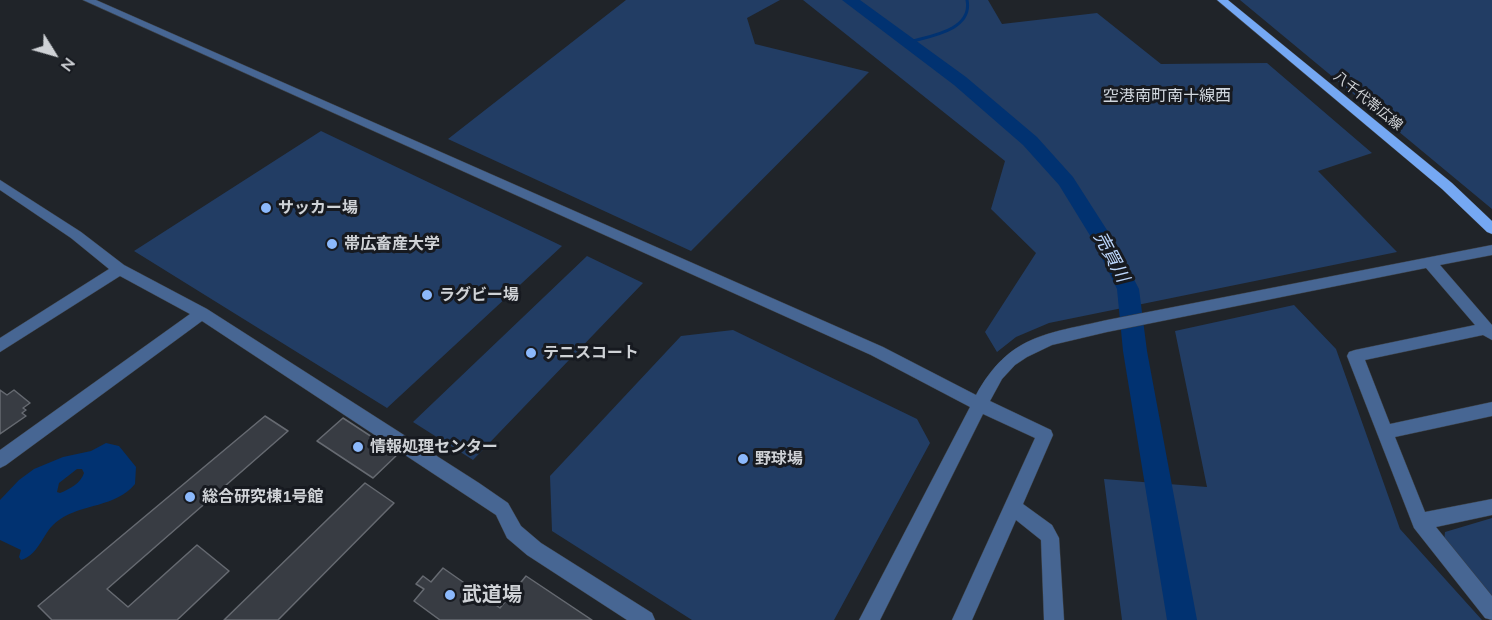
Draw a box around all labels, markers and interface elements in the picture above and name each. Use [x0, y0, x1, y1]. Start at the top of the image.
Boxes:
north arrow [24, 24, 84, 84]
text: N [57, 54, 80, 76]
street label: 八千代帯広線 [1330, 68, 1406, 134]
district label: 空港南町南十線西 [1103, 86, 1231, 106]
place label: サッカー場 [278, 198, 358, 218]
marker: サッカー場 [259, 201, 273, 215]
water label: 売買川 [1089, 228, 1133, 286]
place label: 帯広畜産大学 [344, 234, 440, 254]
marker: 帯広畜産大学 [325, 237, 339, 251]
place label: ラグビー場 [439, 285, 519, 305]
marker: ラグビー場 [420, 288, 434, 302]
place label: テニスコート [543, 343, 639, 363]
marker: テニスコート [524, 346, 538, 360]
place label: 情報処理センター [370, 437, 498, 457]
marker: 情報処理センター [351, 440, 365, 454]
place label: 野球場 [755, 449, 803, 469]
marker: 野球場 [736, 452, 750, 466]
place label: 総合研究棟1号館 [202, 487, 324, 507]
marker: 総合研究棟1号館 [183, 490, 197, 504]
place label: 武道場 [462, 583, 522, 607]
marker: 武道場 [443, 588, 457, 602]

